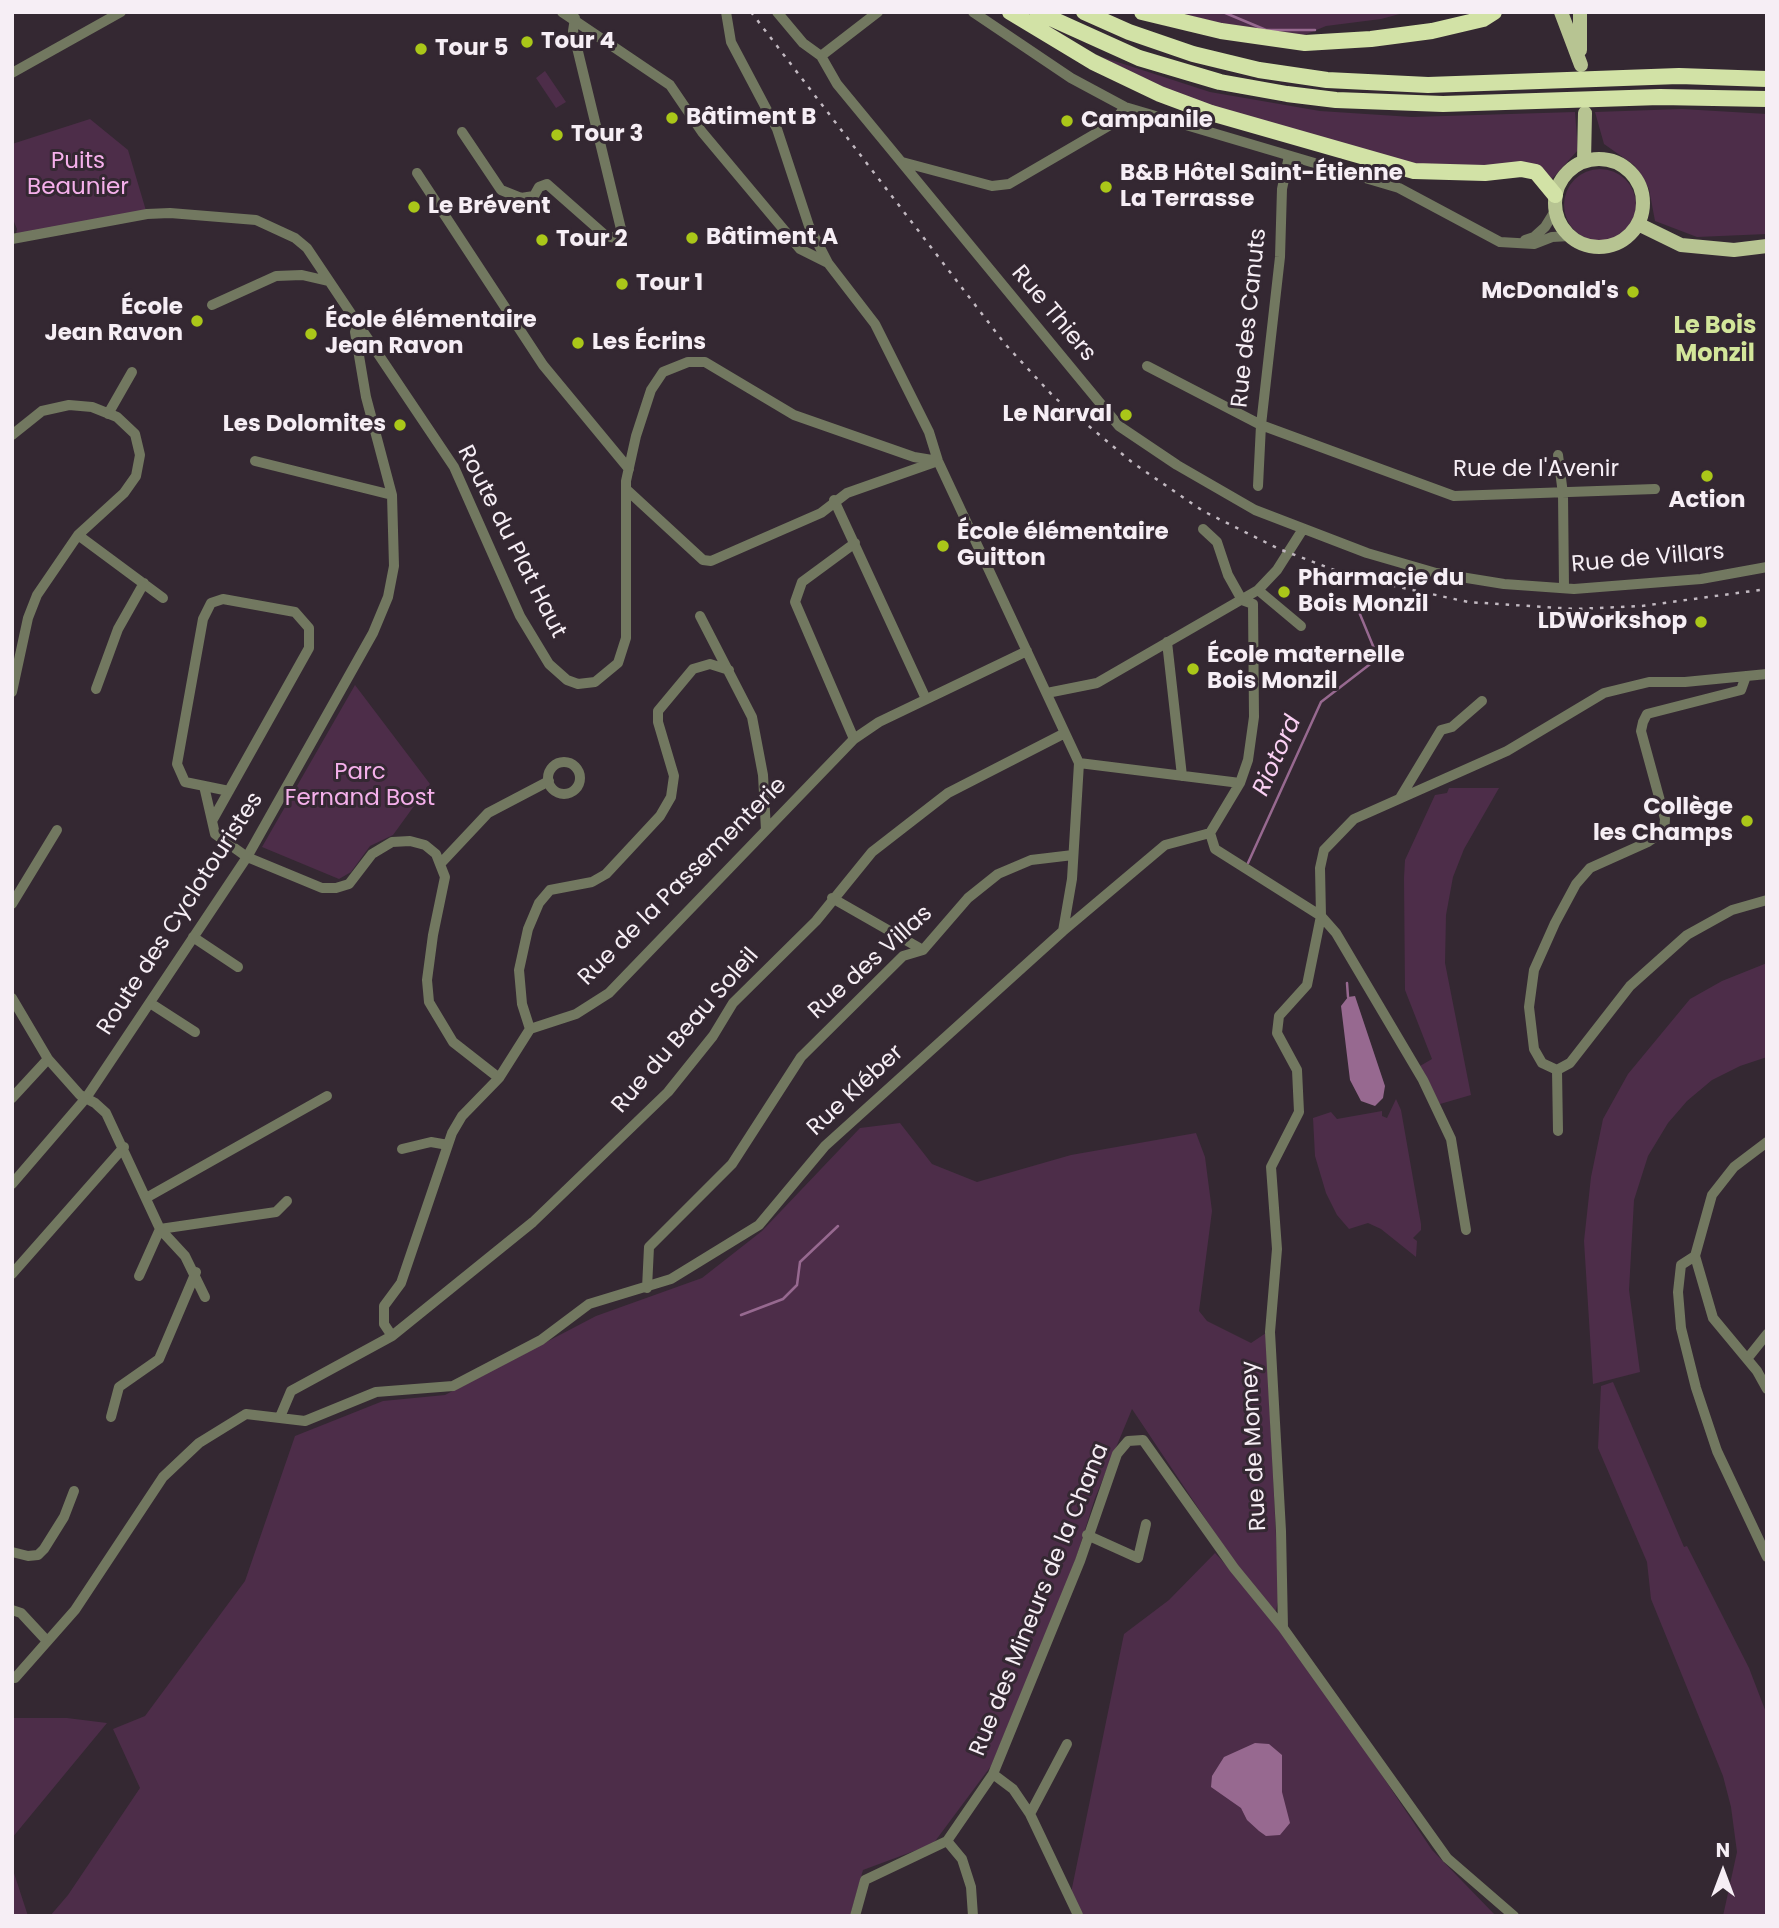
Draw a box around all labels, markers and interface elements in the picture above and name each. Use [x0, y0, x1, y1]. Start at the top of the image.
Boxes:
place label: Tour 4 [541, 28, 615, 56]
marker: Tour 4 [519, 34, 535, 50]
place label: Tour 5 [435, 35, 508, 63]
marker: Tour 5 [413, 41, 429, 57]
place label: Bâtiment B [686, 104, 816, 132]
place label: Campanile [1081, 107, 1213, 135]
marker: Bâtiment B [664, 110, 680, 126]
marker: Campanile [1059, 113, 1075, 129]
place label: Tour 3 [571, 121, 643, 149]
marker: Tour 3 [549, 127, 565, 143]
park label: Puits Beaunier [27, 148, 129, 202]
place label: B&B Hôtel Saint-Étienne La Terrasse [1120, 160, 1403, 214]
marker: B&B Hôtel Saint-Étienne La Terrasse [1098, 179, 1114, 195]
place label: Le Brévent [428, 193, 551, 221]
marker: Le Brévent [406, 199, 422, 215]
place label: Bâtiment A [706, 224, 838, 252]
place label: Tour 2 [556, 226, 628, 254]
street label: Rue des Canuts [1227, 227, 1273, 409]
marker: Bâtiment A [684, 230, 700, 246]
marker: Tour 2 [534, 232, 550, 248]
street label: Rue Thiers [1005, 260, 1101, 368]
place label: Tour 1 [636, 270, 703, 298]
marker: Tour 1 [614, 276, 630, 292]
place label: McDonald's [1481, 278, 1619, 306]
marker: McDonald's [1625, 284, 1641, 300]
place label: École Jean Ravon [44, 294, 183, 348]
place label: École élémentaire Jean Ravon [325, 307, 537, 361]
marker: École Jean Ravon [189, 313, 205, 329]
district label: Le Bois Monzil [1674, 313, 1756, 369]
marker: École élémentaire Jean Ravon [303, 326, 319, 342]
place label: Les Écrins [592, 329, 706, 357]
marker: Les Écrins [570, 335, 586, 351]
place label: Le Narval [1002, 401, 1112, 429]
marker: Le Narval [1118, 407, 1134, 423]
place label: Les Dolomites [223, 411, 386, 439]
marker: Les Dolomites [392, 417, 408, 433]
street label: Route du Plat Haut [451, 441, 571, 643]
street label: Rue de l'Avenir [1453, 456, 1619, 484]
marker: Action [1699, 468, 1715, 484]
place label: Action [1668, 487, 1746, 515]
place label: École élémentaire Guitton [957, 519, 1169, 573]
marker: École élémentaire Guitton [935, 538, 951, 554]
street label: Rue de Villars [1570, 539, 1726, 579]
place label: Pharmacie du Bois Monzil [1298, 565, 1464, 619]
marker: Pharmacie du Bois Monzil [1276, 584, 1292, 600]
place label: LDWorkshop [1538, 608, 1687, 636]
marker: LDWorkshop [1693, 614, 1709, 630]
place label: École maternelle Bois Monzil [1207, 642, 1405, 696]
marker: École maternelle Bois Monzil [1185, 661, 1201, 677]
water label: Riotord [1248, 711, 1308, 801]
park label: Parc Fernand Bost [285, 759, 435, 813]
street label: Rue de la Passementerie [573, 772, 793, 992]
street label: Route des Cyclotouristes [92, 787, 270, 1041]
place label: Collège les Champs [1593, 794, 1733, 848]
marker: Collège les Champs [1739, 813, 1755, 829]
street label: Rue des Villas [803, 900, 939, 1026]
street label: Rue du Beau Soleil [607, 943, 765, 1119]
street label: Rue Kléber [802, 1040, 910, 1142]
street label: Rue de Momey [1237, 1360, 1273, 1532]
street label: Rue des Mineurs de la Chana [965, 1440, 1115, 1760]
north arrow [1688, 1837, 1758, 1907]
text: N [1716, 1837, 1730, 1864]

